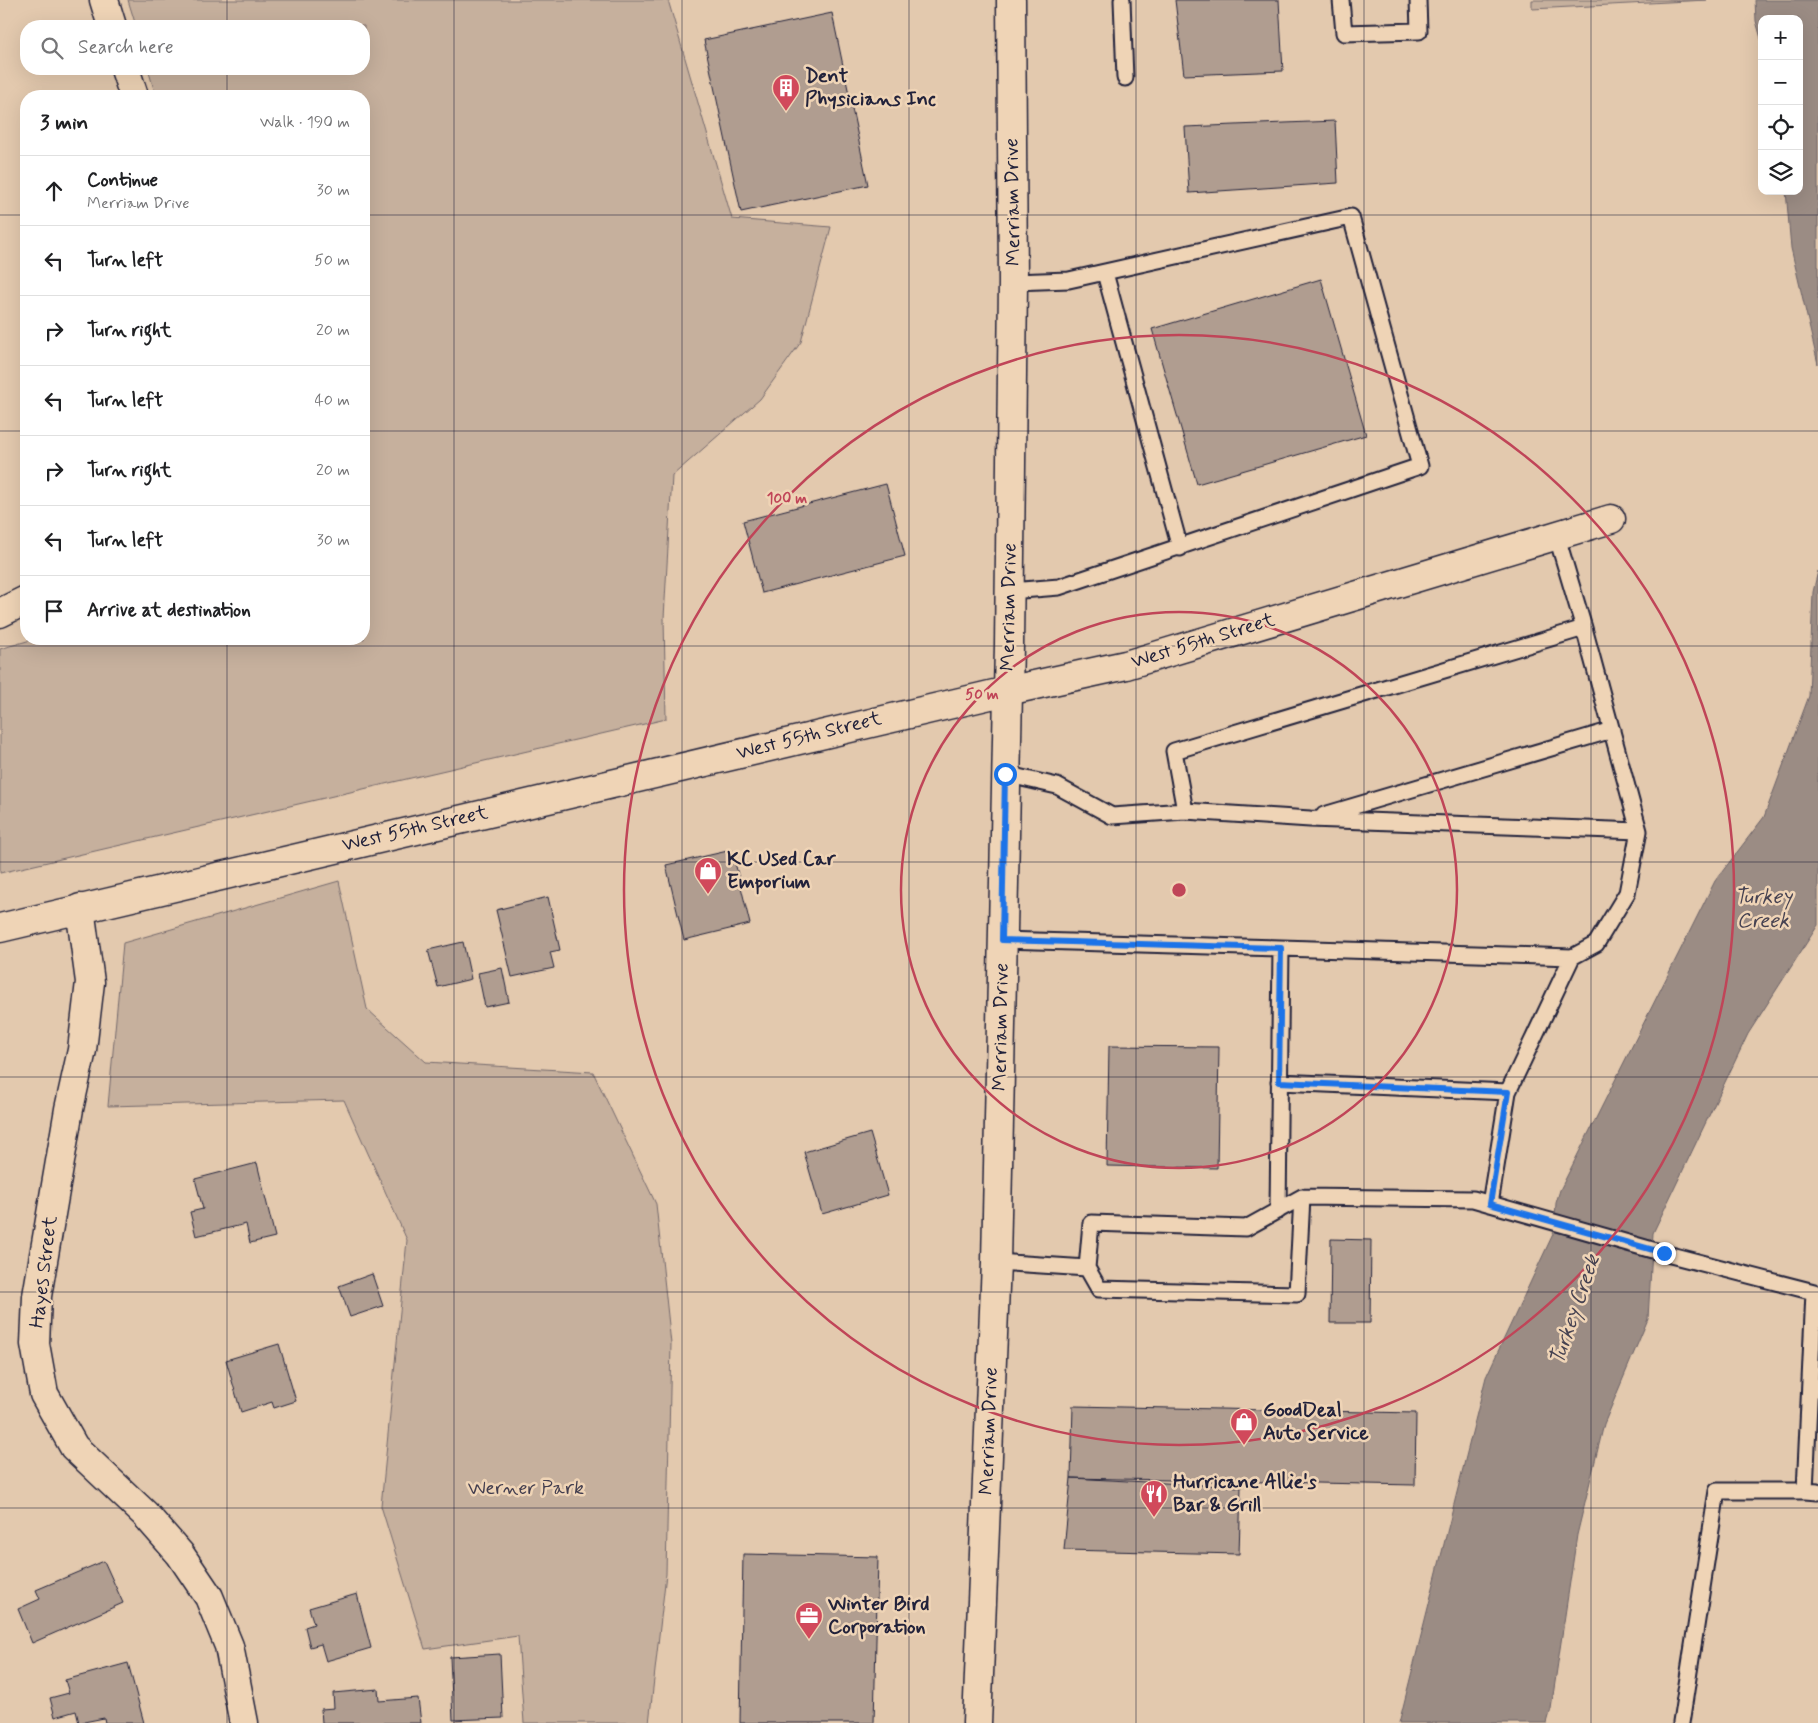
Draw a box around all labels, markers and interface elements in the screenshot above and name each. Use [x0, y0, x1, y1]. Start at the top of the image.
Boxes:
map controls [1758, 15, 1803, 195]
button: + [1758, 15, 1803, 60]
search box [20, 20, 370, 75]
icon: search [38, 34, 66, 62]
text: Search here [78, 35, 174, 60]
button: − [1758, 60, 1803, 105]
place label: Dent Physicians Inc [805, 63, 936, 113]
building icon: Dent Physicians Inc [771, 73, 801, 112]
button: locate [1758, 105, 1803, 150]
text: 3 min [40, 109, 88, 137]
text: Walk · 190 m [260, 112, 350, 133]
street label: Merriam Drive [998, 138, 1028, 266]
button: layers [1758, 150, 1803, 195]
text: Continue [87, 168, 158, 193]
icon: ahead [40, 177, 68, 205]
text: 30 m [317, 180, 350, 201]
text: Merriam Drive [87, 193, 190, 214]
icon: left [40, 247, 68, 275]
text: Turn left [87, 248, 163, 273]
text: 50 m [314, 250, 350, 271]
icon: right [40, 317, 68, 345]
text: Turn right [87, 318, 171, 343]
text: 20 m [316, 320, 350, 341]
icon: left [40, 387, 68, 415]
text: Turn left [87, 388, 163, 413]
text: 40 m [314, 390, 350, 411]
icon: right [40, 457, 68, 485]
text: Turn right [87, 458, 171, 483]
text: 20 m [316, 460, 350, 481]
text: 100 m [767, 489, 807, 509]
icon: left [40, 527, 68, 555]
text: Turn left [87, 528, 163, 553]
text: 30 m [317, 530, 350, 551]
street label: Merriam Drive [994, 543, 1024, 671]
icon: arrive [40, 597, 68, 625]
text: Arrive at destination [87, 598, 251, 623]
street label: West 55th Street [1128, 606, 1278, 676]
text: 50 m [965, 685, 999, 705]
street label: West 55th Street [734, 705, 885, 767]
route start [994, 763, 1017, 786]
street label: West 55th Street [340, 799, 491, 859]
place label: KC Used Car Emporium [727, 846, 836, 896]
shop icon: KC Used Car Emporium [693, 856, 723, 895]
centre of rings [1170, 881, 1188, 899]
water label: Turkey Creek [1734, 883, 1794, 935]
street label: Merriam Drive [986, 963, 1016, 1091]
street label: Hayes Street [24, 1214, 64, 1330]
route end [1653, 1242, 1676, 1265]
water label: Turkey Creek [1543, 1250, 1607, 1369]
street label: Merriam Drive [973, 1367, 1005, 1495]
place label: GoodDeal Auto Service [1263, 1397, 1369, 1447]
shop icon: GoodDeal Auto Service [1229, 1407, 1259, 1446]
place label: Hurricane Allie's Bar & Grill [1173, 1469, 1317, 1519]
park label: Werner Park [468, 1475, 584, 1502]
restaurant icon: Hurricane Allie's Bar & Grill [1139, 1479, 1169, 1518]
place label: Winter Bird Corporation [827, 1591, 929, 1641]
office icon: Winter Bird Corporation [794, 1601, 824, 1640]

